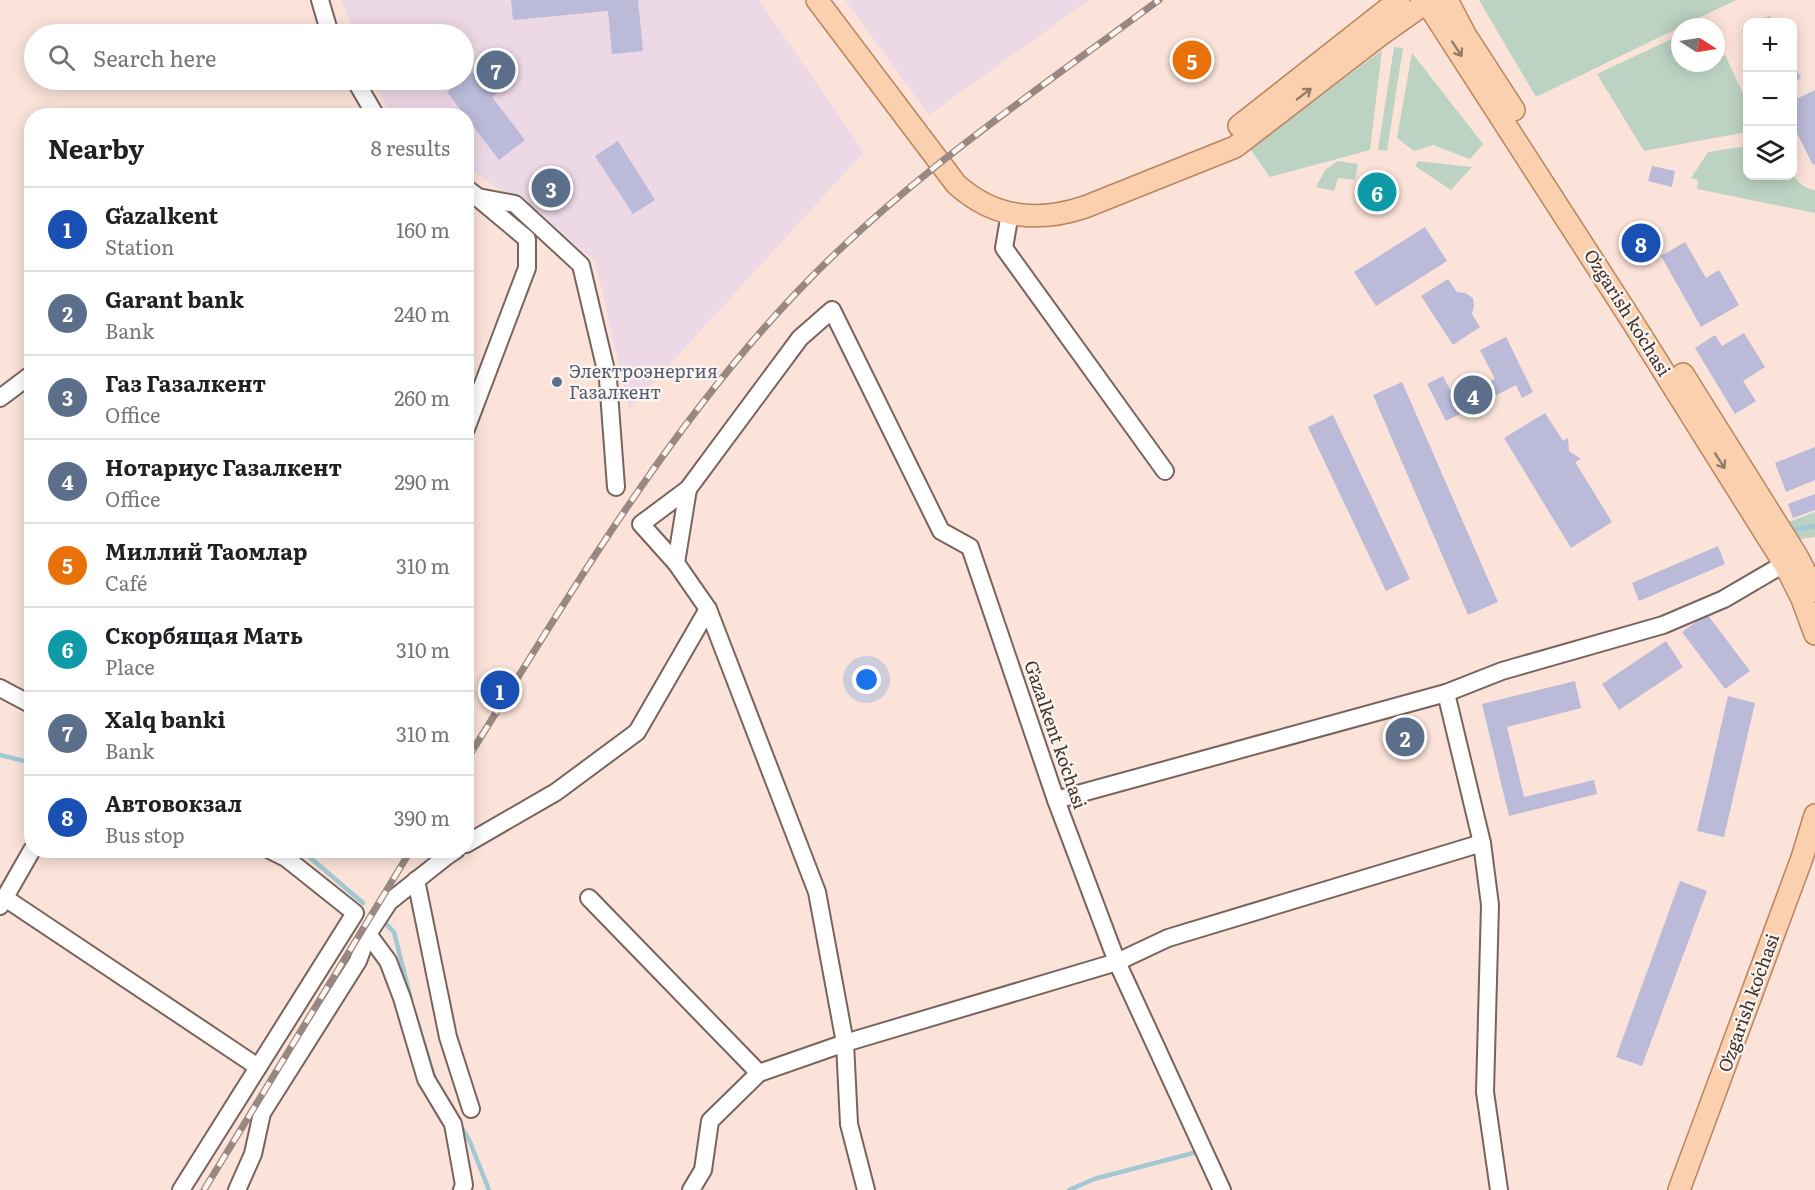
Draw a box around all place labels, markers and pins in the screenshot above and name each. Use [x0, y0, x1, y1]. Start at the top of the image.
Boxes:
pin: 5 [1172, 38, 1212, 82]
pin: 7 [476, 48, 516, 92]
pin: 3 [532, 166, 570, 210]
pin: 6 [1358, 170, 1396, 214]
pin: 8 [1622, 220, 1660, 266]
place label: Электроэнергия Газалкент [569, 357, 718, 405]
pin: 4 [1454, 372, 1492, 418]
marker: Электроэнергия Газалкент [550, 375, 564, 389]
pin: 1 [480, 668, 520, 712]
pin: 2 [1386, 714, 1424, 760]

